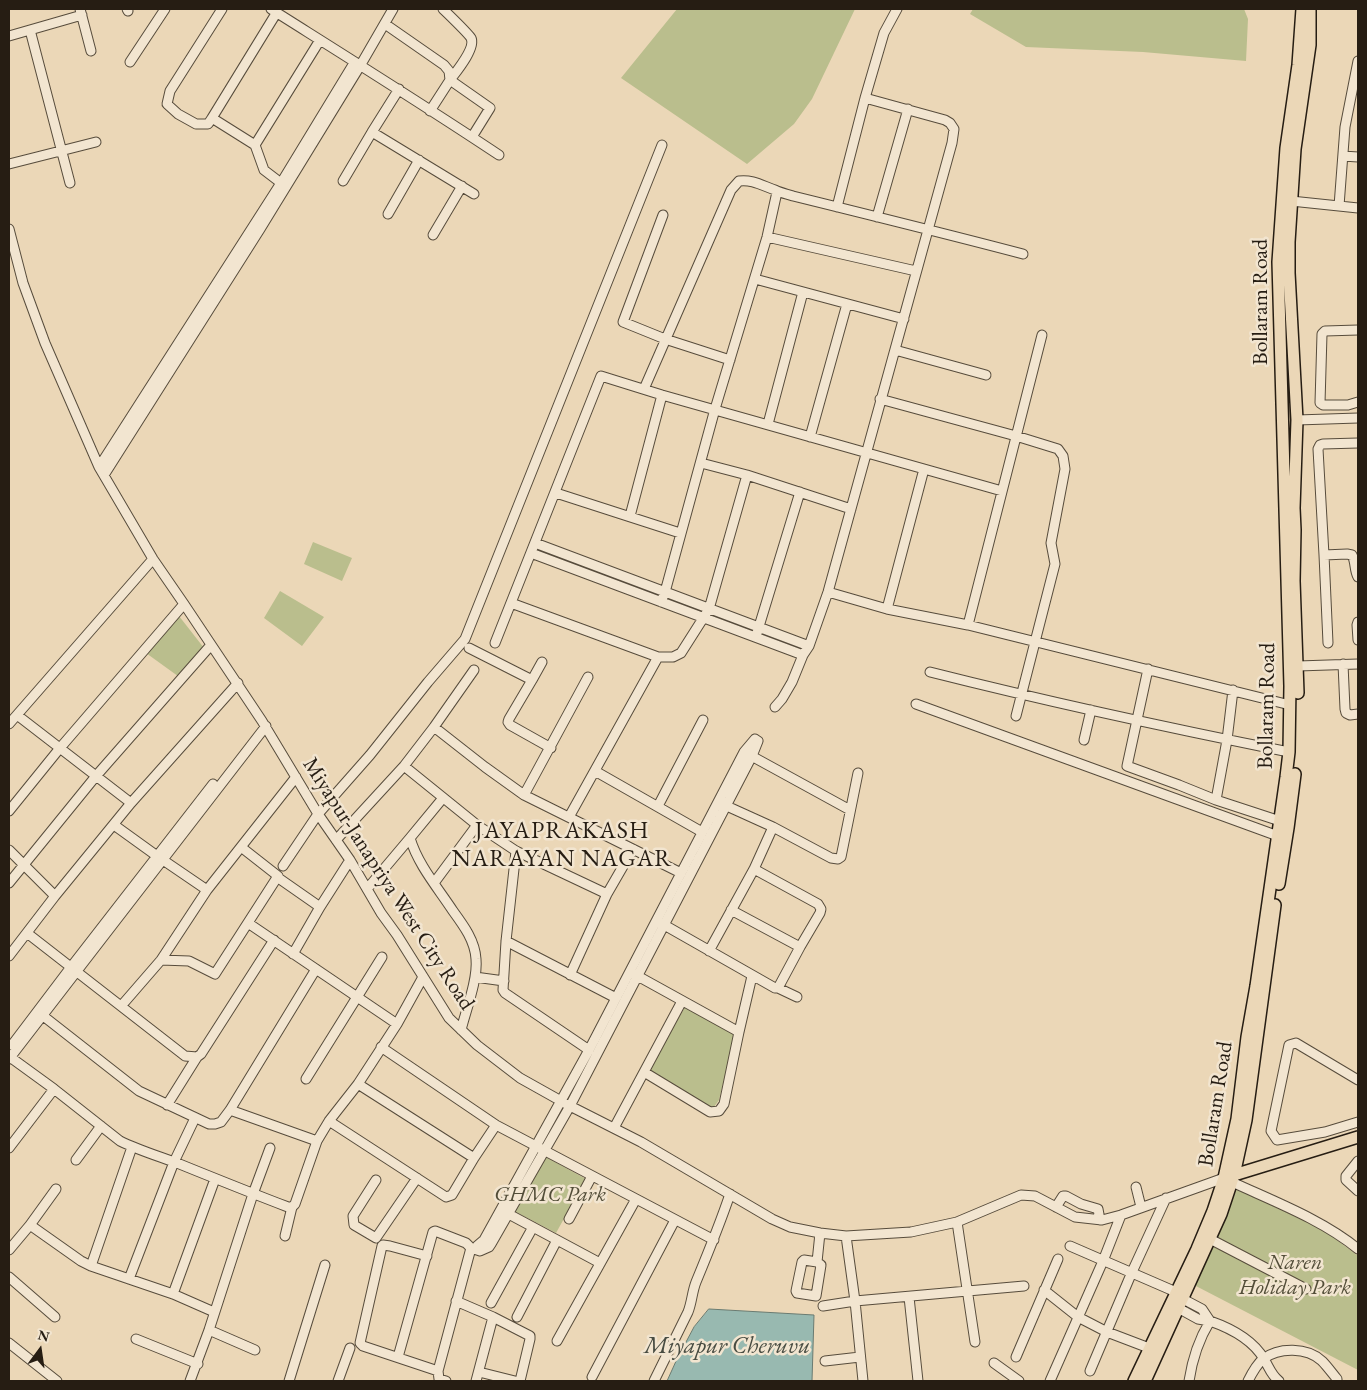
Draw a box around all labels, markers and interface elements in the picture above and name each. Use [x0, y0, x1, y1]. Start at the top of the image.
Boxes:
street label: Bollaram Road [1248, 239, 1274, 365]
street label: Bollaram Road [1253, 643, 1281, 769]
street label: Miyapur-Janapriya West City Road [296, 753, 480, 1015]
district label: JAYAPRAKASH NARAYAN NAGAR [450, 817, 674, 873]
street label: Bollaram Road [1193, 1039, 1239, 1169]
park label: GHMC Park [494, 1182, 606, 1208]
park label: Naren Holiday Park [1239, 1250, 1351, 1302]
north arrow [15, 1325, 65, 1375]
text: N [36, 1325, 51, 1346]
water label: Miyapur Cheruvu [644, 1332, 810, 1360]

